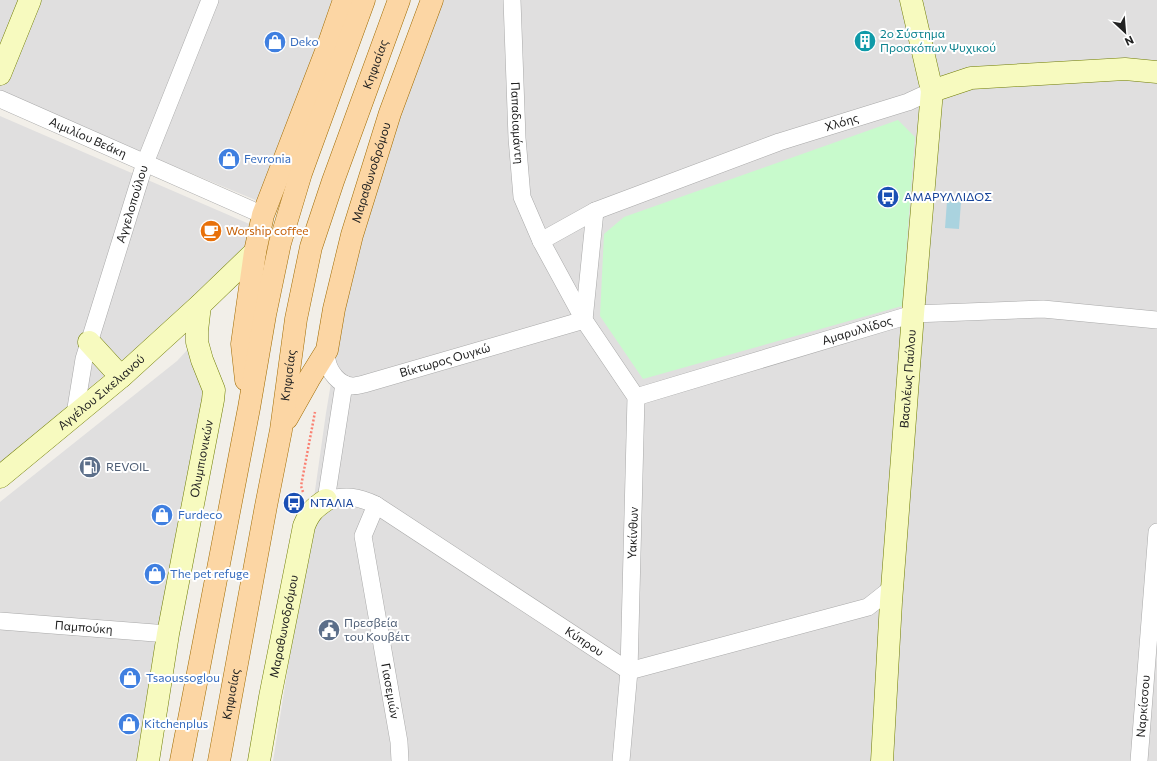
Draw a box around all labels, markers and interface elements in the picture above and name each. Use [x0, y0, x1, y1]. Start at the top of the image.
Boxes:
north arrow [1105, 12, 1145, 52]
place label: 2ο Σύστημα Προσκόπων Ψυχικού [880, 26, 996, 54]
building icon: 2ο Σύστημα Προσκόπων Ψυχικού [852, 28, 878, 54]
shop icon: Deko [262, 29, 288, 55]
place label: Deko [290, 34, 319, 48]
text: N [1123, 34, 1136, 49]
street label: Κηφισίας [359, 37, 390, 91]
street label: Παπαδιαμάντη [509, 82, 527, 164]
street label: Χλόης [823, 110, 860, 133]
street label: Αιμιλίου Βεάκη [47, 114, 129, 160]
street label: Μαραθωνοδρόμου [348, 120, 393, 224]
shop icon: Fevronia [216, 146, 242, 172]
place label: Fevronia [244, 151, 291, 165]
street label: Αγγελοπούλου [113, 163, 150, 244]
bus stop icon: ΑΜΑΡΥΛΛΙΔΟΣ [875, 184, 901, 210]
place label: ΑΜΑΡΥΛΛΙΔΟΣ [904, 189, 992, 203]
cafe icon: Worship coffee [198, 218, 224, 244]
place label: Worship coffee [226, 223, 309, 237]
street label: Αμαρυλλίδος [820, 313, 894, 347]
street label: Βασιλέως Παύλου [896, 329, 918, 429]
street label: Βίκτωρος Ουγκώ [398, 340, 492, 379]
street label: Κηφισίας [277, 348, 298, 402]
street label: Αγγέλου Σικελιανού [55, 351, 147, 432]
street label: Ολυμπιονικών [186, 419, 215, 499]
fuel station icon: REVOIL [77, 454, 103, 480]
place label: REVOIL [106, 459, 149, 473]
bus stop icon: ΝΤΑΛΙΑ [281, 490, 307, 516]
place label: ΝΤΑΛΙΑ [310, 495, 354, 509]
shop icon: Furdeco [149, 502, 175, 528]
place label: Furdeco [178, 507, 222, 521]
street label: Υακίνθων [624, 507, 640, 559]
shop icon: The pet refuge [142, 561, 168, 587]
place label: The pet refuge [170, 566, 249, 580]
street label: Μαραθωνοδρόμου [266, 573, 300, 679]
place label: Πρεσβεία του Κουβέιτ [344, 615, 410, 643]
street label: Παμπούκη [54, 617, 113, 636]
public building icon: Πρεσβεία του Κουβέιτ [316, 617, 342, 643]
street label: Κύπρου [563, 623, 607, 659]
street label: Γιασεμιών [379, 662, 403, 720]
shop icon: Tsaoussoglou [117, 665, 143, 691]
street label: Κηφισίας [219, 667, 242, 721]
place label: Tsaoussoglou [146, 670, 220, 684]
street label: Ναρκίσσου [1133, 674, 1152, 738]
shop icon: Kitchenplus [116, 711, 142, 737]
place label: Kitchenplus [144, 716, 208, 730]

